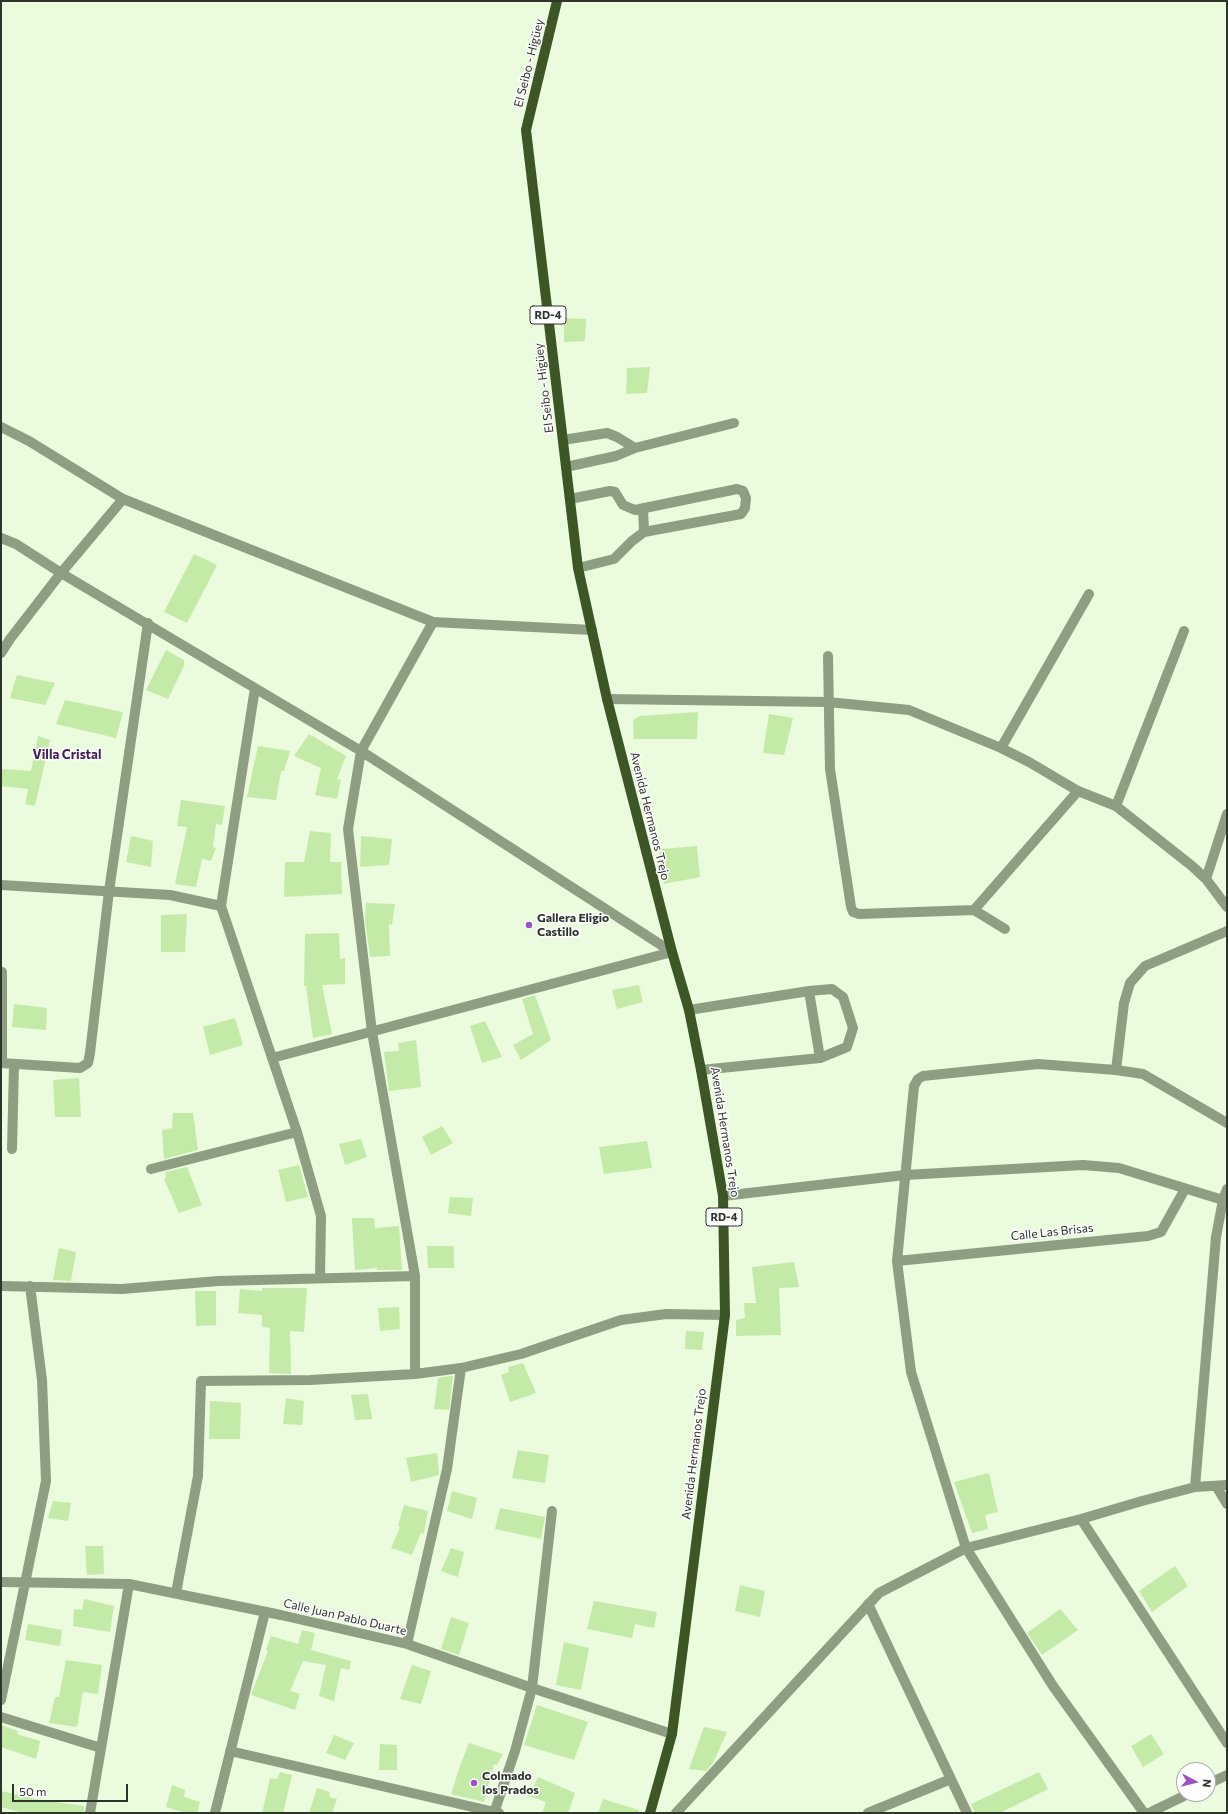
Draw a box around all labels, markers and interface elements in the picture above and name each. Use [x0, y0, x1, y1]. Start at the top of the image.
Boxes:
street label: El Seibo - Higüey [511, 17, 547, 109]
road number: RD-4 [530, 306, 566, 324]
street label: El Seibo - Higüey [531, 342, 557, 434]
district label: Villa Cristal [32, 747, 102, 763]
street label: Avenida Hermanos Trejo [627, 750, 673, 882]
place label: Gallera Eligio Castillo [537, 911, 609, 939]
marker: Gallera Eligio Castillo [524, 920, 534, 930]
street label: Avenida Hermanos Trejo [708, 1066, 742, 1198]
road number: RD-4 [706, 1208, 742, 1226]
street label: Calle Las Brisas [1010, 1221, 1094, 1243]
street label: Avenida Hermanos Trejo [679, 1388, 709, 1520]
street label: Calle Juan Pablo Duarte [282, 1596, 408, 1638]
north arrow [1176, 1762, 1216, 1802]
place label: Colmado los Prados [482, 1769, 539, 1797]
scale bar [14, 1776, 130, 1802]
marker: Colmado los Prados [469, 1778, 479, 1788]
text: N [1200, 1778, 1214, 1788]
text: 50 m [19, 1784, 47, 1798]

